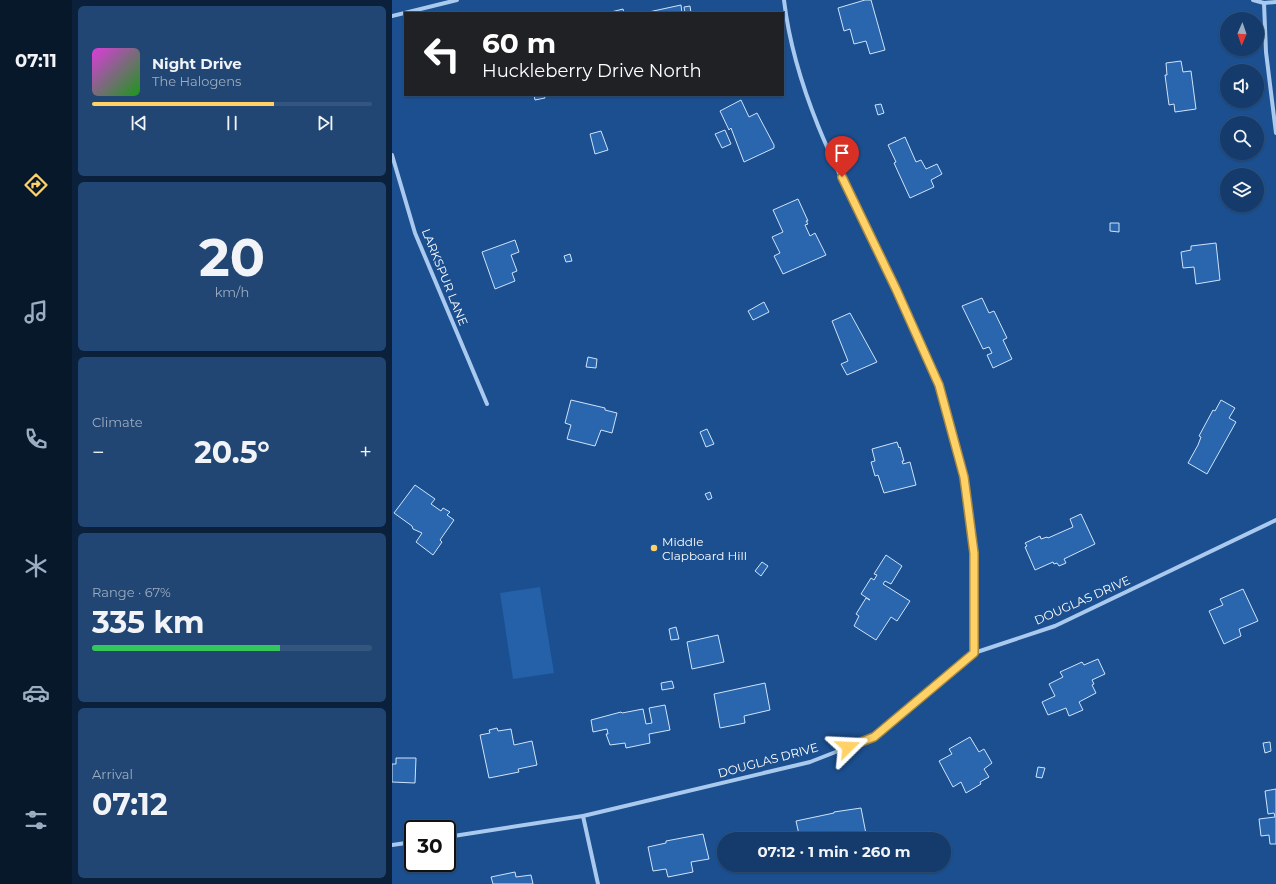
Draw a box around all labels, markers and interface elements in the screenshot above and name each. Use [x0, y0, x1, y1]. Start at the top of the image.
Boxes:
north arrow [1220, 12, 1264, 56]
map controls [1220, 12, 1264, 212]
text: 60 m [482, 26, 556, 60]
icon: left [416, 28, 468, 80]
text: 07:11 [15, 50, 57, 72]
text: Night Drive [152, 54, 242, 73]
text: Huckleberry Drive North [482, 60, 702, 82]
button: sound [1220, 64, 1264, 108]
text: The Halogens [152, 73, 241, 89]
icon: previous [128, 112, 150, 134]
icon: pause [221, 112, 243, 134]
icon: next [314, 112, 336, 134]
button: search [1220, 116, 1264, 160]
pin [825, 136, 859, 177]
icon: arrive [831, 142, 853, 164]
button: layers [1220, 168, 1264, 212]
icon: directions [22, 171, 50, 199]
text: 20 [199, 226, 265, 289]
street label: LARKSPUR LANE [419, 226, 471, 328]
text: km/h [215, 284, 249, 300]
icon: music [22, 298, 50, 326]
text: Climate [92, 414, 143, 430]
icon: phone [22, 425, 50, 453]
text: 20.5° [194, 434, 270, 471]
text: − [92, 439, 105, 466]
text: + [359, 439, 372, 466]
place label: Middle Clapboard Hill [662, 534, 747, 563]
marker: Middle Clapboard Hill [649, 543, 659, 553]
icon: climate [22, 552, 50, 580]
street label: DOUGLAS DRIVE [1032, 572, 1132, 628]
text: Range · 67% [92, 584, 171, 600]
text: 335 km [92, 604, 204, 641]
icon: car [22, 679, 50, 707]
position arrow [827, 726, 869, 768]
street label: DOUGLAS DRIVE [716, 739, 820, 781]
text: Arrival [92, 766, 133, 782]
text: 07:12 [92, 786, 168, 823]
icon: filters [22, 806, 50, 834]
speed limit sign: 30 [404, 820, 456, 872]
text: 07:12 · 1 min · 260 m [757, 842, 911, 861]

